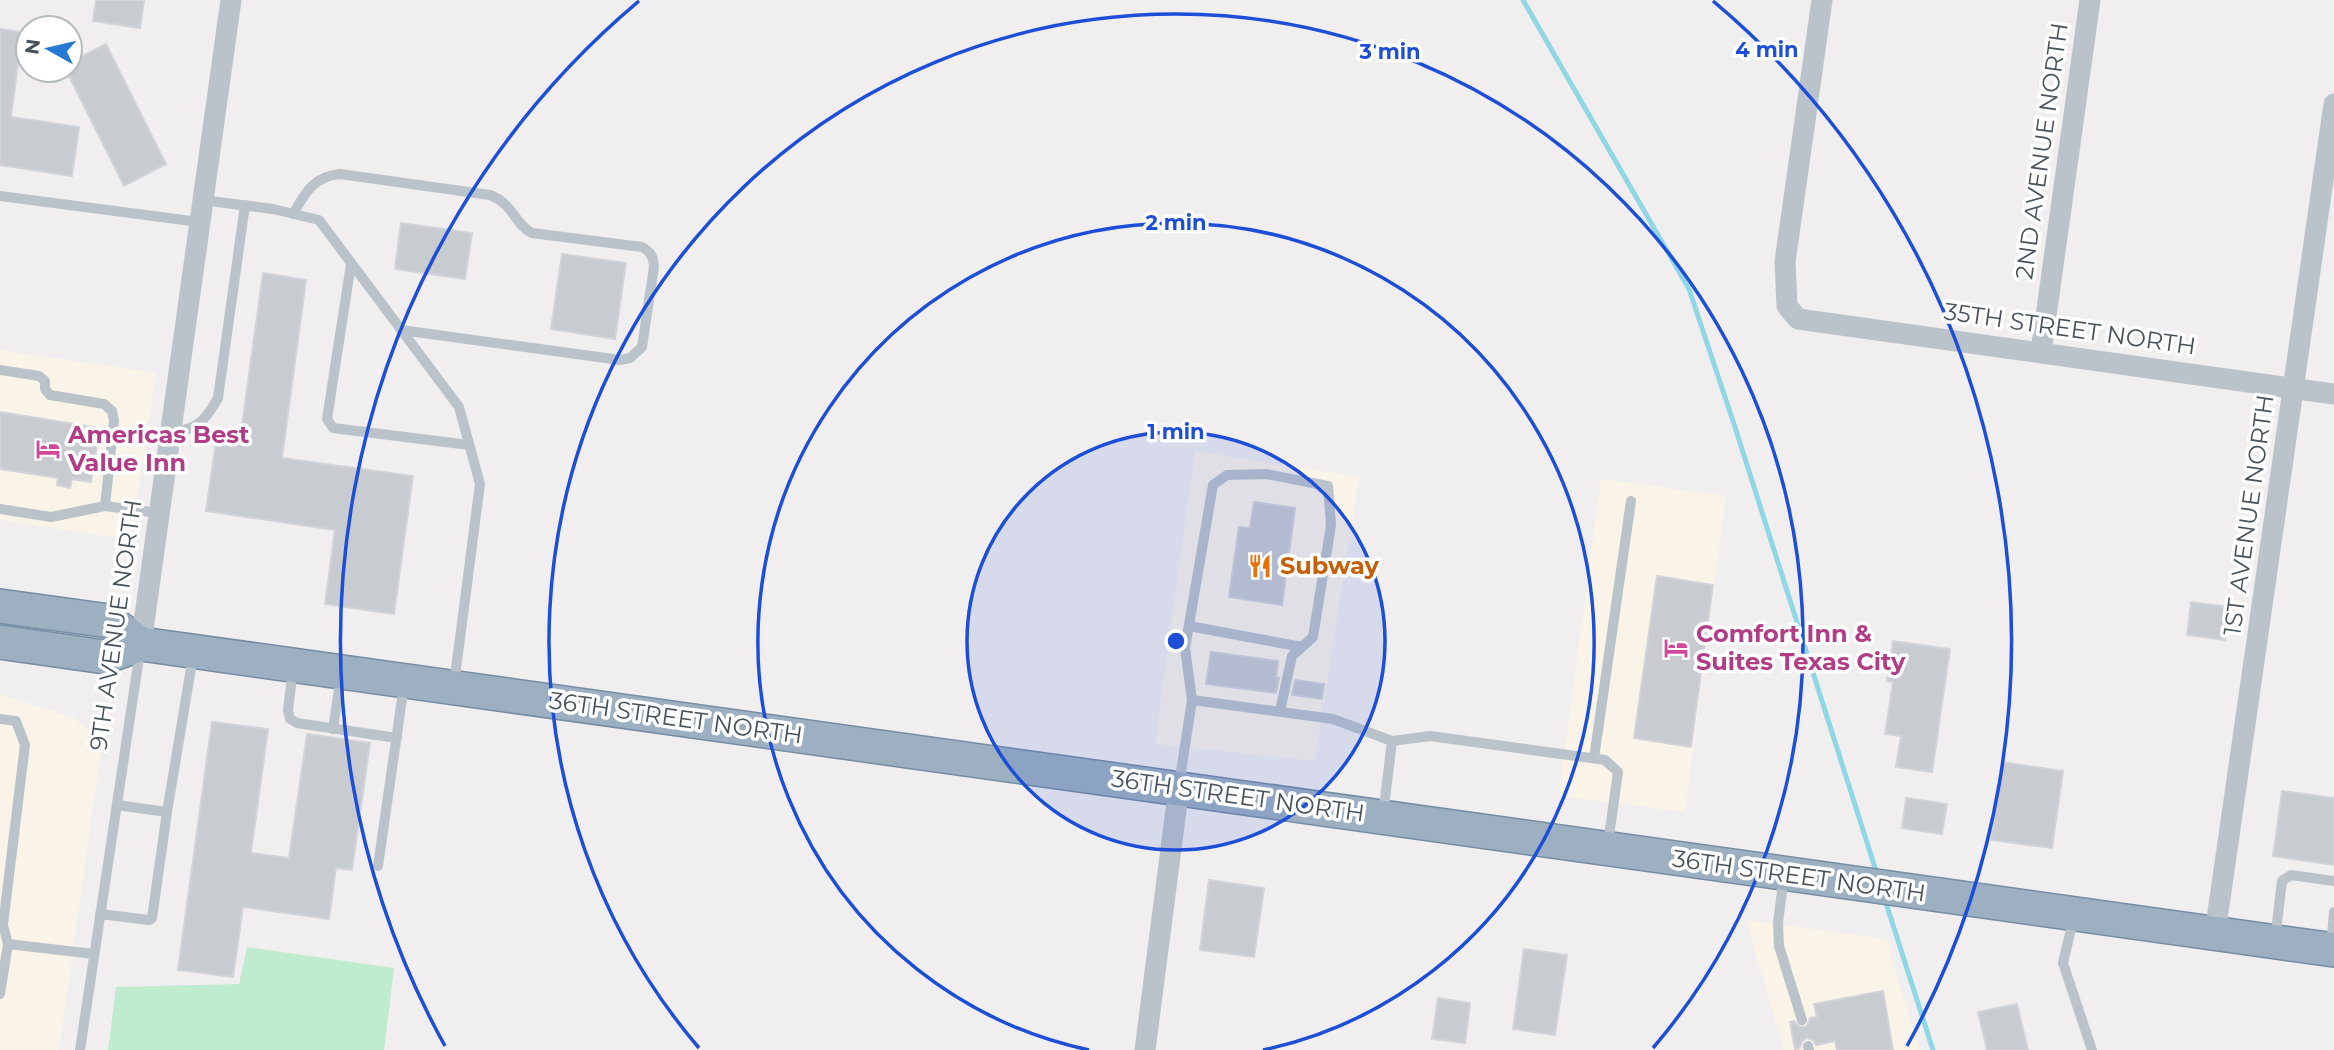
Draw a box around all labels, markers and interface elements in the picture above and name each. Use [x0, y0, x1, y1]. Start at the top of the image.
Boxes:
north arrow [14, 14, 84, 84]
street label: 2ND AVENUE NORTH [2009, 21, 2074, 281]
text: N [20, 37, 45, 56]
text: 4 min [1735, 37, 1799, 62]
text: 3 min [1358, 39, 1421, 64]
text: 2 min [1145, 210, 1207, 235]
street label: 35TH STREET NORTH [1942, 296, 2198, 361]
street label: 1ST AVENUE NORTH [2217, 393, 2280, 637]
text: 1 min [1147, 419, 1205, 444]
place label: Americas Best Value Inn [67, 420, 250, 477]
hotel icon: Americas Best Value Inn [34, 435, 62, 463]
street label: 9TH AVENUE NORTH [84, 497, 147, 752]
place label: Subway [1280, 551, 1380, 580]
restaurant icon: Subway [1246, 552, 1274, 580]
place label: Comfort Inn & Suites Texas City [1696, 619, 1906, 676]
centre of rings [1164, 629, 1188, 653]
hotel icon: Comfort Inn & Suites Texas City [1662, 634, 1690, 662]
street label: 36TH STREET NORTH [548, 685, 805, 750]
street label: 36TH STREET NORTH [1110, 763, 1367, 828]
street label: 36TH STREET NORTH [1671, 843, 1928, 908]

